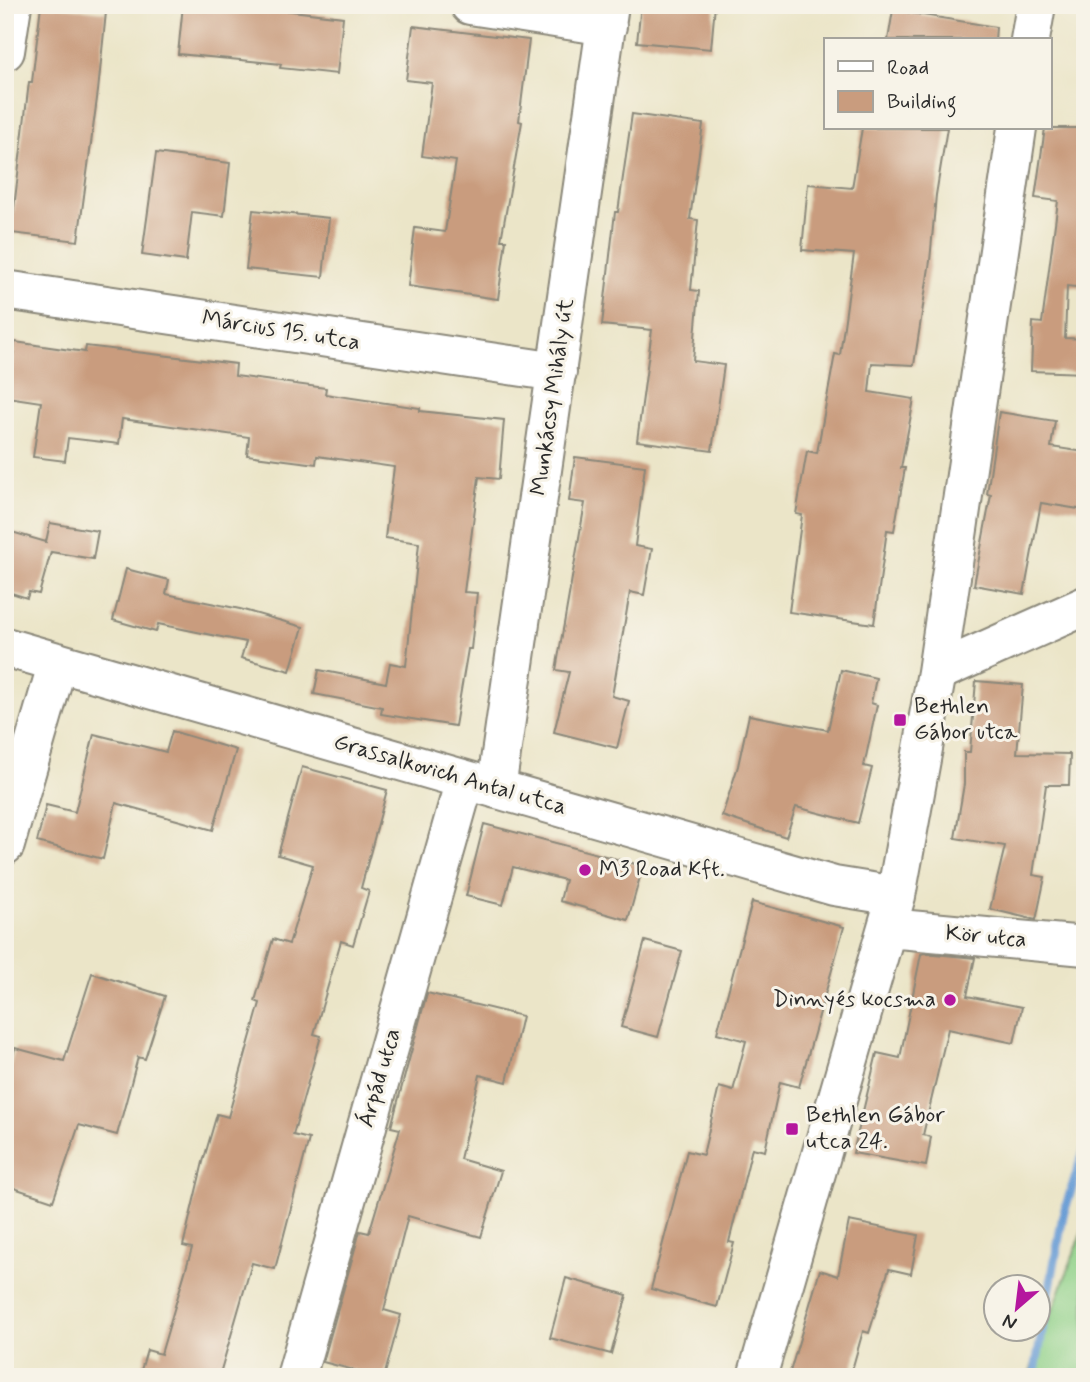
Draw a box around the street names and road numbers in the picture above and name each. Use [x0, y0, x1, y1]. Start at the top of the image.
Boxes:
street label: Munkácsy Mihály út [524, 296, 582, 497]
street label: Március 15. utca [200, 304, 362, 358]
street label: Grassalkovich Antal utca [330, 727, 570, 823]
street label: Kör utca [944, 919, 1028, 955]
street label: Árpád utca [352, 1025, 408, 1131]

